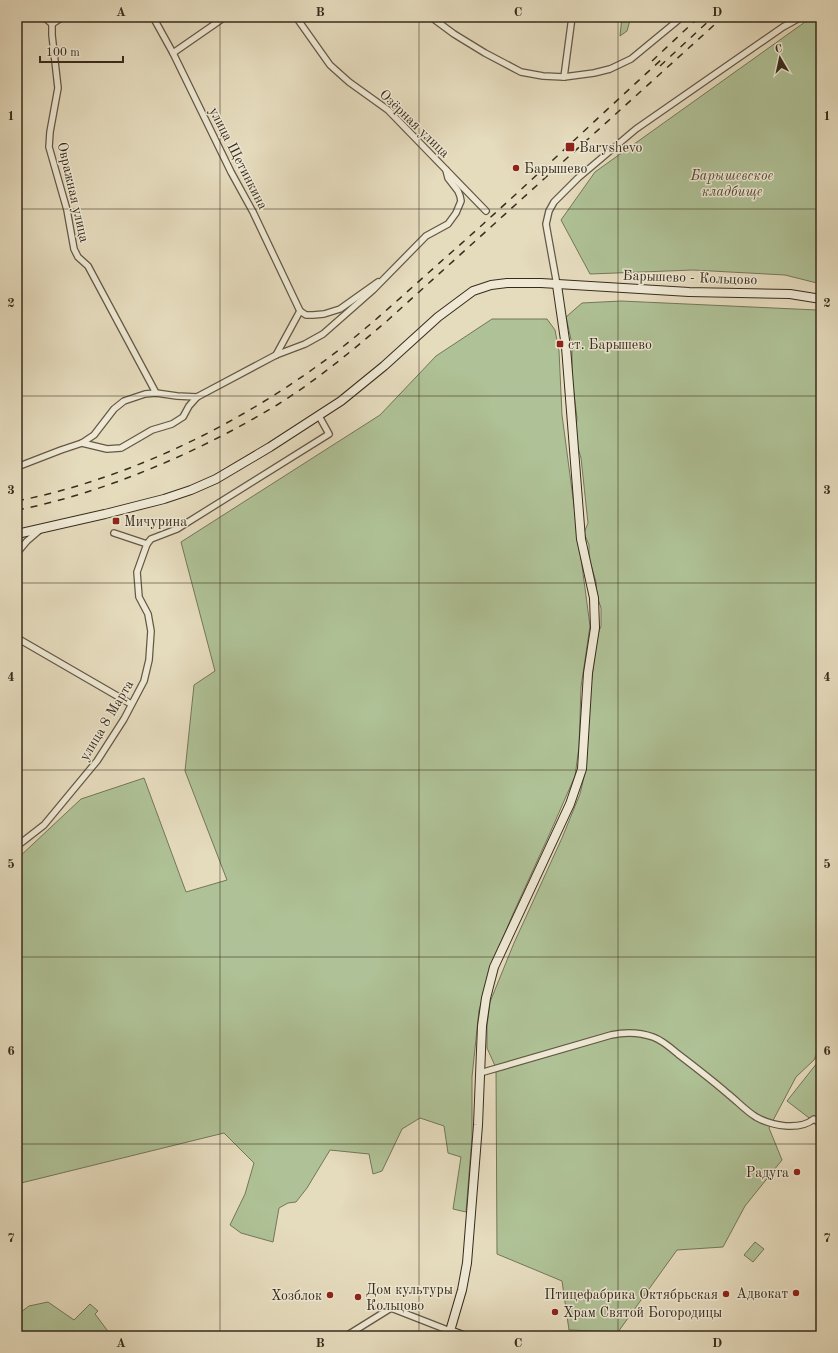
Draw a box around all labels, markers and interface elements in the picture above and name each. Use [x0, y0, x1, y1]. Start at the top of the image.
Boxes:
text: A [116, 6, 126, 19]
text: B [315, 6, 325, 19]
text: C [514, 6, 522, 19]
text: D [712, 6, 722, 19]
scale bar [40, 38, 123, 64]
north arrow [760, 38, 800, 78]
text: С [774, 44, 783, 56]
text: 100 m [46, 47, 80, 59]
street label: Озёрная улица [377, 87, 452, 160]
street label: улица Щетинкина [206, 105, 270, 212]
text: 1 [7, 110, 15, 123]
text: 1 [823, 110, 831, 123]
street label: Овражная улица [55, 141, 91, 244]
marker: Baryshevo [564, 141, 576, 153]
place label: Baryshevo [579, 141, 643, 155]
place label: Барышево [524, 162, 587, 176]
marker: Барышево [511, 163, 521, 173]
park label: Барышевское кладбище [690, 169, 773, 200]
street label: Барышево - Кольцово [622, 269, 758, 287]
text: 2 [7, 297, 15, 310]
text: 2 [823, 297, 831, 310]
place label: ст. Барышево [568, 338, 652, 352]
marker: ст. Барышево [555, 339, 565, 349]
text: 3 [7, 484, 15, 497]
text: 3 [823, 484, 831, 497]
place label: Мичурина [124, 515, 187, 529]
marker: Мичурина [111, 516, 121, 526]
text: 4 [7, 671, 15, 684]
text: 4 [823, 671, 831, 684]
street label: улица 8 Марта [77, 678, 136, 763]
text: 5 [7, 858, 15, 871]
text: 5 [823, 858, 831, 871]
text: 6 [7, 1045, 15, 1058]
text: 6 [823, 1045, 831, 1058]
place label: Радуга [746, 1166, 789, 1180]
marker: Радуга [792, 1167, 802, 1177]
text: 7 [7, 1232, 15, 1245]
text: 7 [823, 1232, 831, 1245]
place label: Дом культуры Кольцово [366, 1283, 453, 1313]
place label: Адвокат [736, 1287, 788, 1301]
place label: Птицефабрика Октябрьская [544, 1288, 718, 1303]
marker: Адвокат [791, 1288, 801, 1298]
place label: Хозблок [271, 1289, 322, 1303]
marker: Птицефабрика Октябрьская [721, 1289, 731, 1299]
marker: Хозблок [325, 1290, 335, 1300]
marker: Дом культуры Кольцово [353, 1292, 363, 1302]
place label: Храм Святой Богородицы [563, 1306, 722, 1320]
marker: Храм Святой Богородицы [550, 1307, 560, 1317]
text: A [116, 1337, 126, 1350]
text: B [315, 1337, 325, 1350]
text: C [514, 1337, 522, 1350]
text: D [712, 1337, 722, 1350]

